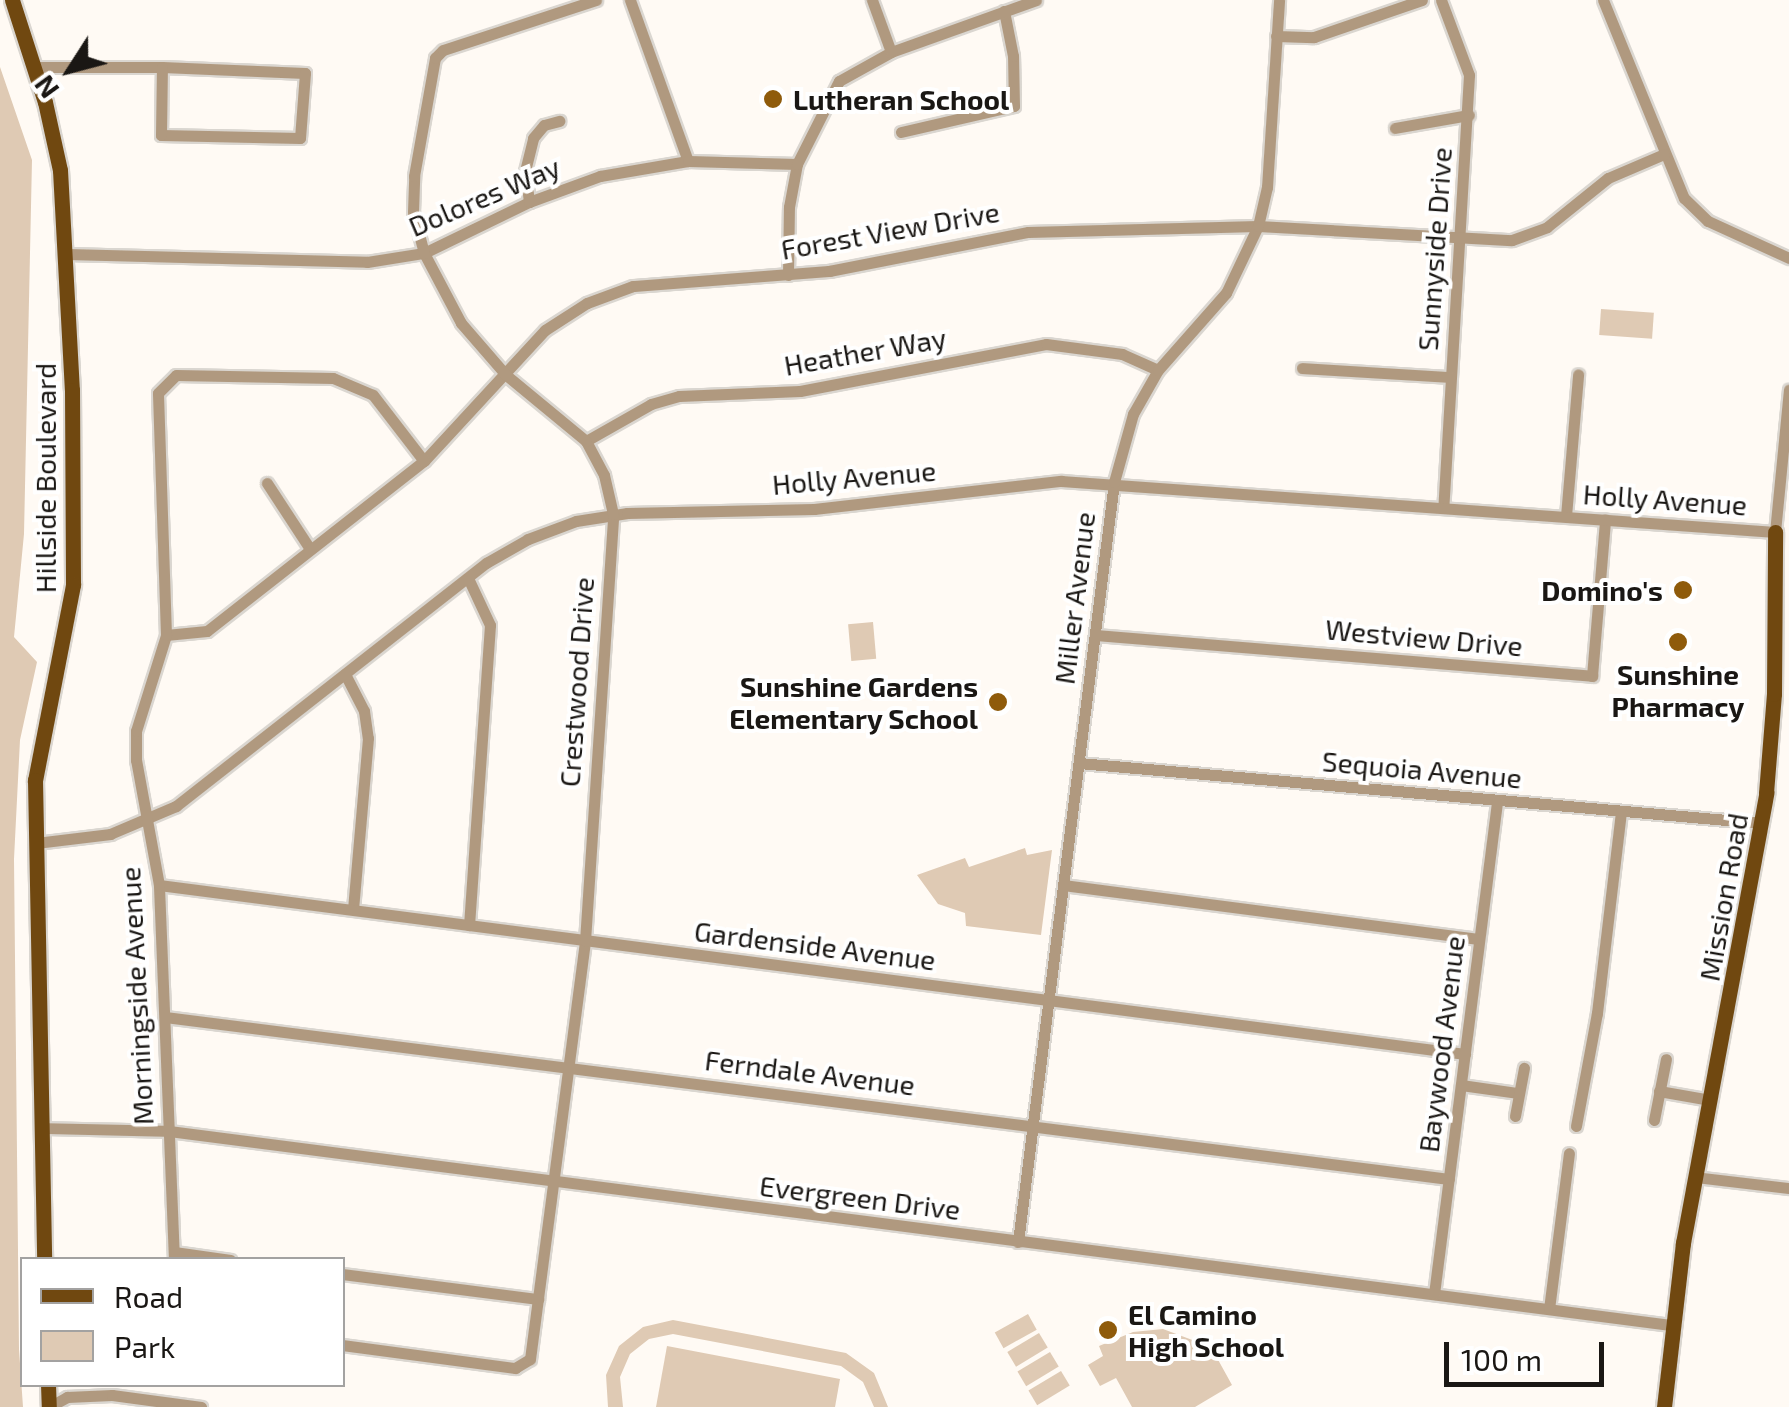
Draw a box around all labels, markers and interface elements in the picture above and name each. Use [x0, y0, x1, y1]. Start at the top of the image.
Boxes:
north arrow [20, 20, 120, 120]
text: N [26, 69, 65, 106]
place label: Lutheran School [793, 82, 1009, 116]
marker: Lutheran School [762, 88, 784, 110]
street label: Sunnyside Drive [1410, 146, 1458, 352]
street label: Dolores Way [403, 149, 565, 243]
street label: Forest View Drive [778, 194, 1002, 266]
street label: Heather Way [781, 320, 949, 382]
street label: Hillside Boulevard [28, 363, 62, 593]
street label: Holly Avenue [770, 453, 938, 501]
street label: Holly Avenue [1581, 476, 1749, 522]
street label: Miller Avenue [1047, 509, 1101, 687]
place label: Domino's [1541, 573, 1663, 607]
street label: Crestwood Drive [552, 576, 600, 788]
marker: Domino's [1672, 579, 1694, 601]
street label: Westview Drive [1324, 612, 1524, 662]
marker: Sunshine Pharmacy [1667, 631, 1689, 653]
place label: Sunshine Pharmacy [1612, 657, 1744, 723]
place label: Sunshine Gardens Elementary School [729, 669, 978, 735]
marker: Sunshine Gardens Elementary School [987, 691, 1009, 713]
street label: Sequoia Avenue [1320, 744, 1524, 794]
street label: Mission Road [1692, 810, 1754, 984]
street label: Morningside Avenue [112, 866, 160, 1126]
street label: Gardenside Avenue [692, 913, 938, 977]
street label: Baywood Avenue [1411, 934, 1471, 1154]
street label: Ferndale Avenue [703, 1042, 917, 1102]
street label: Evergreen Drive [758, 1168, 962, 1226]
legend [20, 1257, 345, 1387]
text: Road [114, 1278, 183, 1314]
place label: El Camino High School [1128, 1297, 1284, 1363]
marker: El Camino High School [1097, 1319, 1119, 1341]
scale bar [1449, 1322, 1609, 1384]
text: Park [114, 1328, 175, 1364]
text: 100 m [1461, 1341, 1542, 1377]

